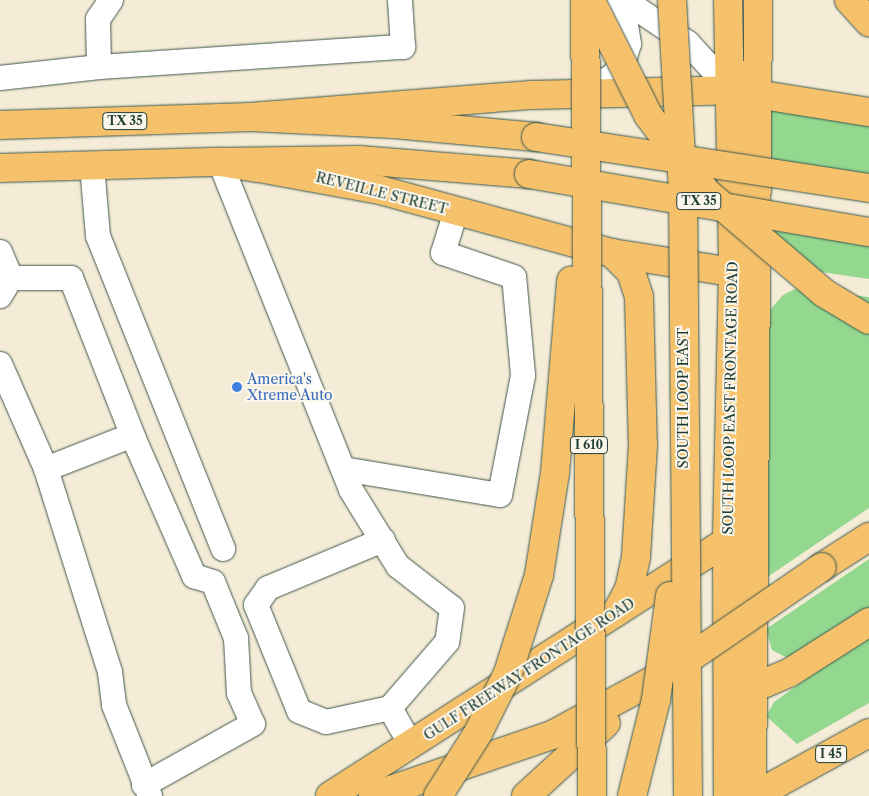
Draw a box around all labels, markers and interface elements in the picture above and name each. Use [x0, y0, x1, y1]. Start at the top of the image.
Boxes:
road number: TX 35 [101, 112, 149, 130]
street label: REVEILLE STREET [314, 168, 450, 218]
road number: TX 35 [675, 192, 723, 210]
street label: SOUTH LOOP EAST FRONTAGE ROAD [719, 261, 741, 535]
street label: SOUTH LOOP EAST [675, 327, 691, 469]
place label: America's Xtreme Auto [247, 371, 333, 404]
marker: America's Xtreme Auto [231, 381, 243, 393]
road number: I 610 [569, 436, 609, 454]
street label: GULF FREEWAY FRONTAGE ROAD [420, 594, 638, 744]
road number: I 45 [815, 744, 847, 764]

